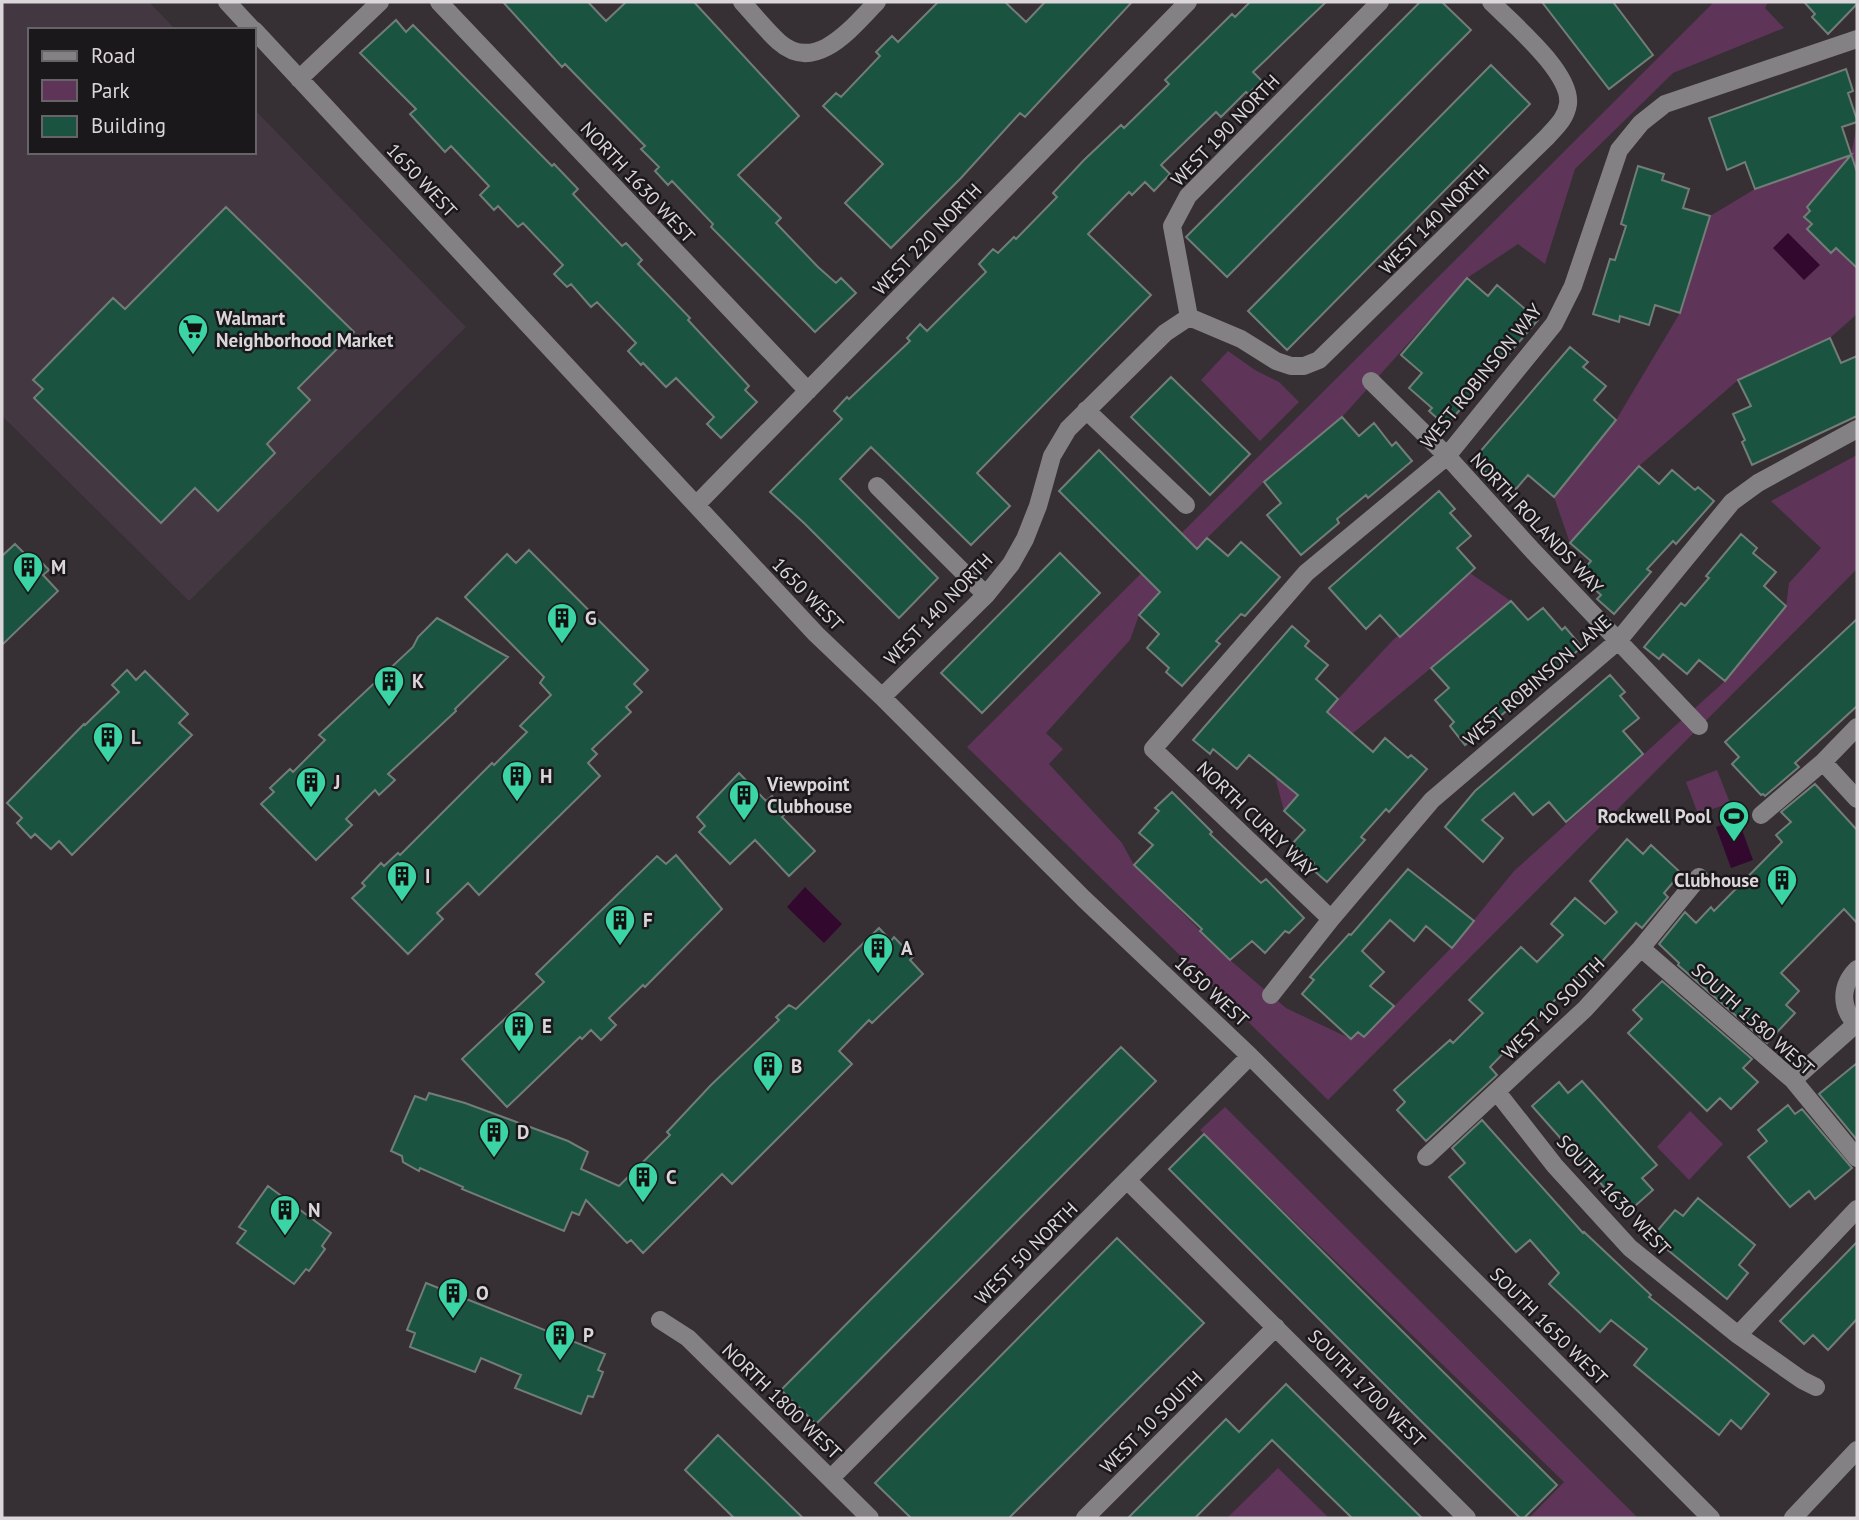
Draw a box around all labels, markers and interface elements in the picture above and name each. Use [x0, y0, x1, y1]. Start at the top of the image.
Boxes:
legend [28, 28, 256, 154]
text: Road [91, 42, 135, 69]
street label: WEST 190 NORTH [1166, 69, 1284, 191]
text: Park [91, 77, 130, 104]
text: Building [91, 112, 166, 139]
street label: NORTH 1630 WEST [576, 116, 701, 248]
street label: 1650 WEST [382, 138, 463, 222]
street label: WEST 140 NORTH [1374, 159, 1494, 279]
street label: WEST 220 NORTH [868, 178, 986, 300]
street label: WEST ROBINSON WAY [1415, 298, 1547, 453]
place label: Walmart Neighborhood Market [216, 306, 394, 352]
supermarket icon: Walmart Neighborhood Market [176, 312, 210, 356]
street label: NORTH ROLANDS WAY [1465, 447, 1609, 599]
street label: WEST 140 NORTH [879, 548, 997, 670]
building icon: M [11, 550, 45, 594]
street label: 1650 WEST [767, 552, 849, 636]
place label: M [51, 555, 66, 579]
building icon: G [545, 601, 579, 645]
place label: G [585, 606, 597, 630]
street label: WEST ROBINSON LANE [1458, 609, 1616, 751]
building icon: K [372, 664, 406, 708]
place label: K [412, 669, 424, 693]
building icon: L [91, 720, 125, 764]
place label: L [131, 725, 141, 749]
street label: NORTH CURLY WAY [1192, 756, 1322, 882]
building icon: H [500, 759, 534, 803]
place label: H [540, 764, 552, 788]
building icon: J [294, 765, 328, 809]
place label: J [333, 770, 340, 794]
place label: Viewpoint Clubhouse [766, 772, 852, 818]
building icon: Viewpoint Clubhouse [727, 778, 761, 822]
sports icon: Rockwell Pool [1717, 799, 1751, 843]
place label: Rockwell Pool [1597, 804, 1711, 828]
building icon: I [385, 859, 419, 903]
building icon: Clubhouse [1765, 863, 1799, 907]
place label: I [425, 864, 430, 888]
place label: Clubhouse [1674, 868, 1759, 892]
building icon: F [603, 903, 637, 947]
place label: F [643, 908, 653, 932]
building icon: A [861, 931, 895, 975]
place label: A [901, 936, 913, 960]
street label: 1650 WEST [1170, 951, 1254, 1032]
street label: WEST 10 SOUTH [1497, 952, 1609, 1064]
street label: SOUTH 1580 WEST [1687, 958, 1820, 1081]
building icon: E [502, 1009, 536, 1053]
place label: E [542, 1014, 552, 1038]
building icon: B [751, 1049, 785, 1093]
place label: B [791, 1054, 802, 1078]
building icon: D [477, 1115, 511, 1159]
place label: D [517, 1120, 529, 1144]
street label: SOUTH 1630 WEST [1552, 1130, 1676, 1261]
building icon: C [626, 1160, 660, 1204]
place label: C [666, 1165, 677, 1189]
building icon: N [268, 1193, 302, 1237]
street label: WEST 50 NORTH [969, 1196, 1083, 1310]
place label: N [308, 1198, 320, 1222]
street label: SOUTH 1650 WEST [1485, 1262, 1613, 1390]
building icon: O [436, 1276, 470, 1320]
place label: O [476, 1281, 489, 1305]
building icon: P [543, 1318, 577, 1362]
place label: P [583, 1323, 594, 1347]
street label: SOUTH 1700 WEST [1303, 1324, 1431, 1452]
street label: NORTH 1800 WEST [717, 1338, 847, 1464]
street label: WEST 10 SOUTH [1095, 1366, 1207, 1478]

